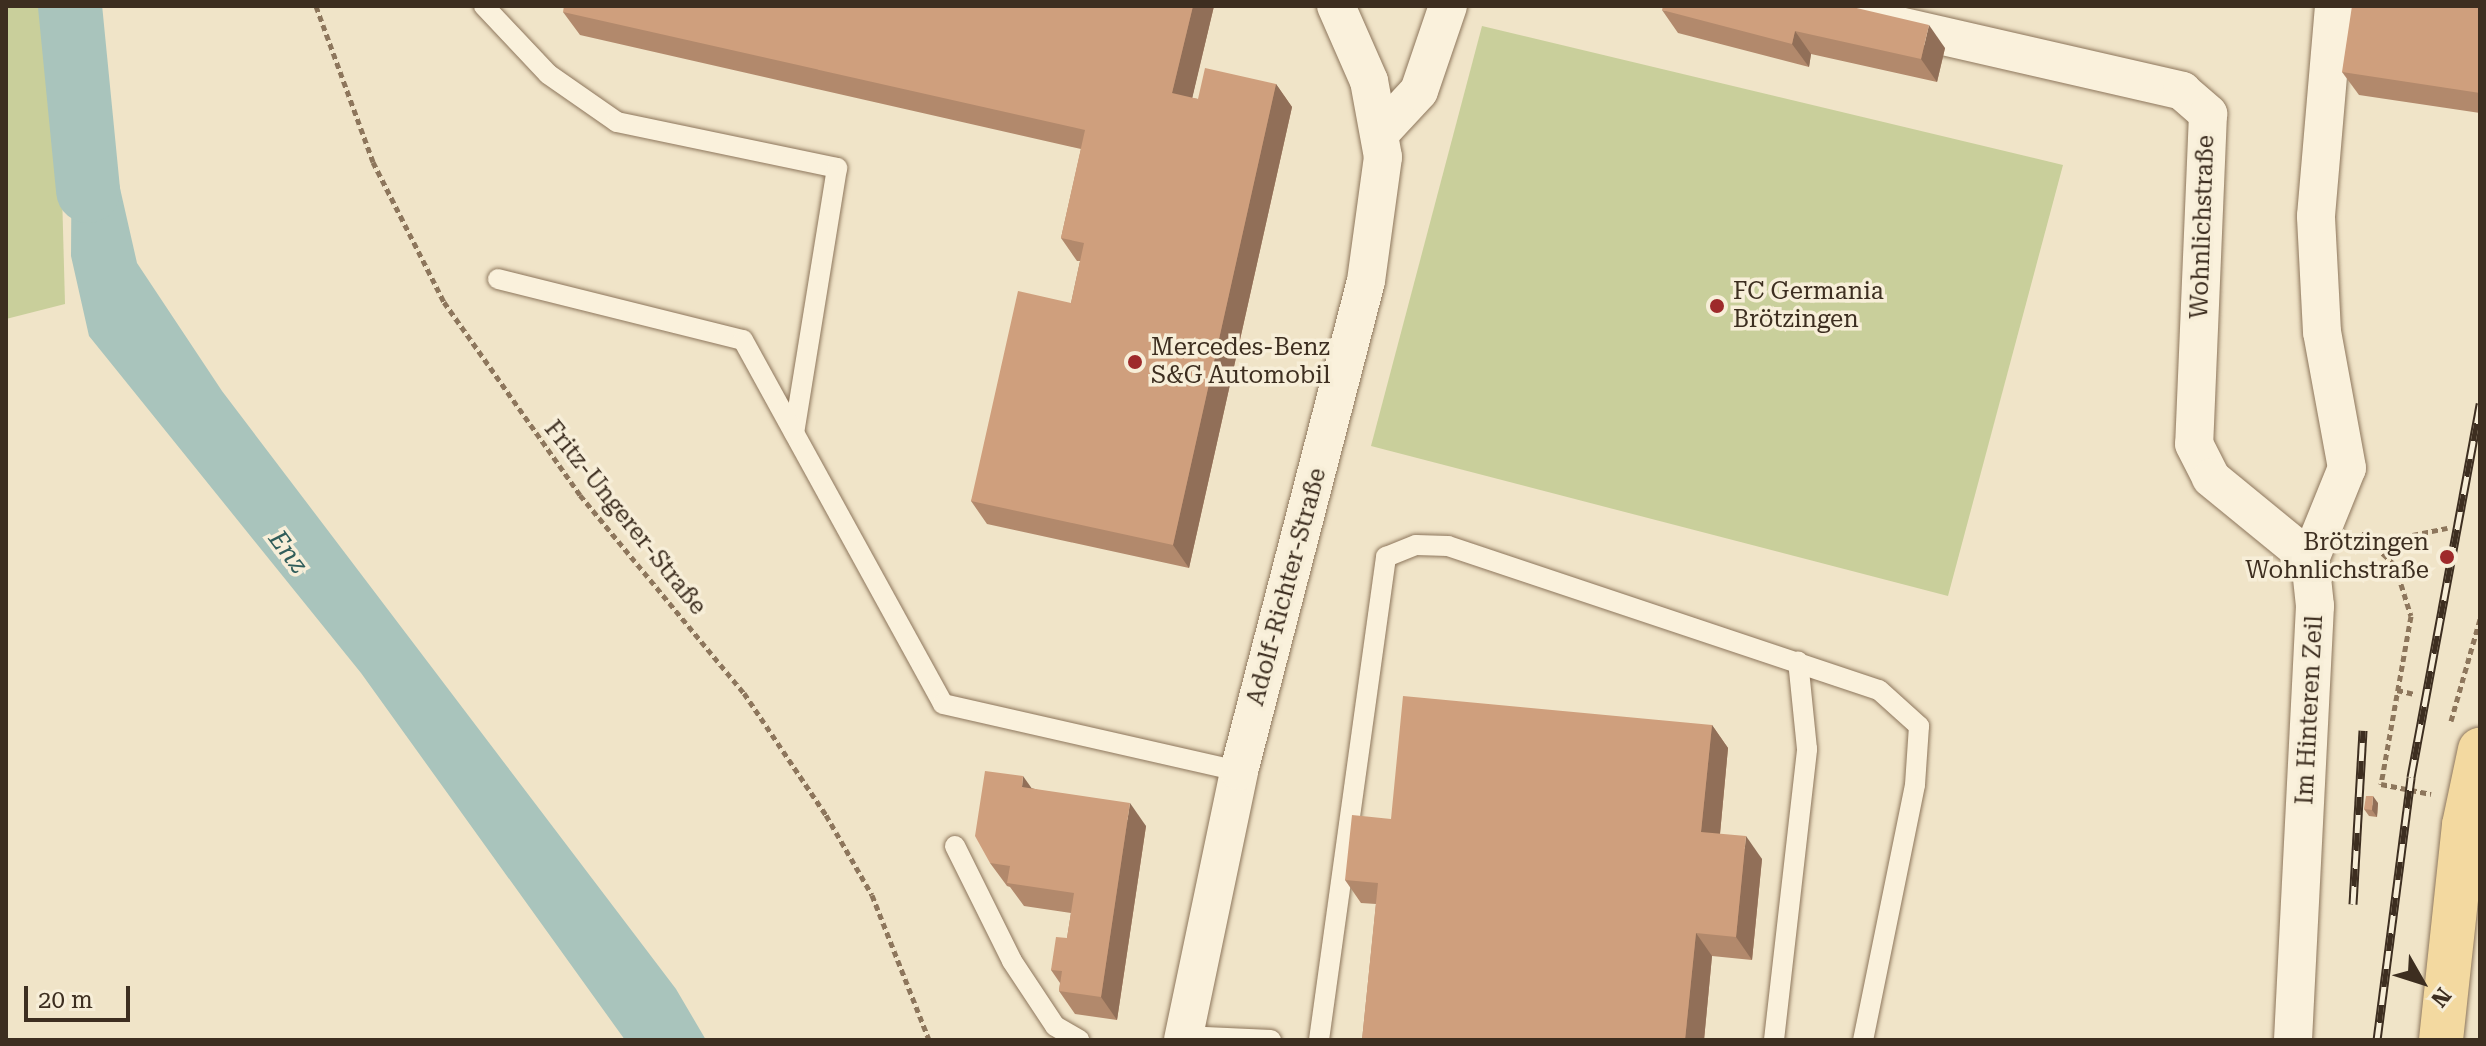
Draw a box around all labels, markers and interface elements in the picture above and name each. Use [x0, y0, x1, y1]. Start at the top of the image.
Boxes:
street label: Wohnlichstraße [2185, 135, 2221, 319]
place label: FC Germania Brötzingen [1733, 278, 1884, 334]
marker: FC Germania Brötzingen [1708, 297, 1726, 315]
place label: Mercedes-Benz S&G Automobil [1151, 334, 1330, 390]
marker: Mercedes-Benz S&G Automobil [1126, 353, 1144, 371]
street label: Fritz-Ungerer-Straße [538, 415, 712, 621]
street label: Adolf-Richter-Straße [1241, 465, 1333, 709]
water label: Enz [262, 524, 314, 580]
place label: Brötzingen Wohnlichstraße [2245, 529, 2429, 585]
marker: Brötzingen Wohnlichstraße [2436, 546, 2458, 568]
street label: Im Hinteren Zeil [2291, 615, 2329, 805]
north arrow [2382, 942, 2462, 1022]
scale bar [28, 970, 134, 1020]
text: N [2426, 983, 2456, 1012]
text: 20 m [38, 986, 93, 1014]

